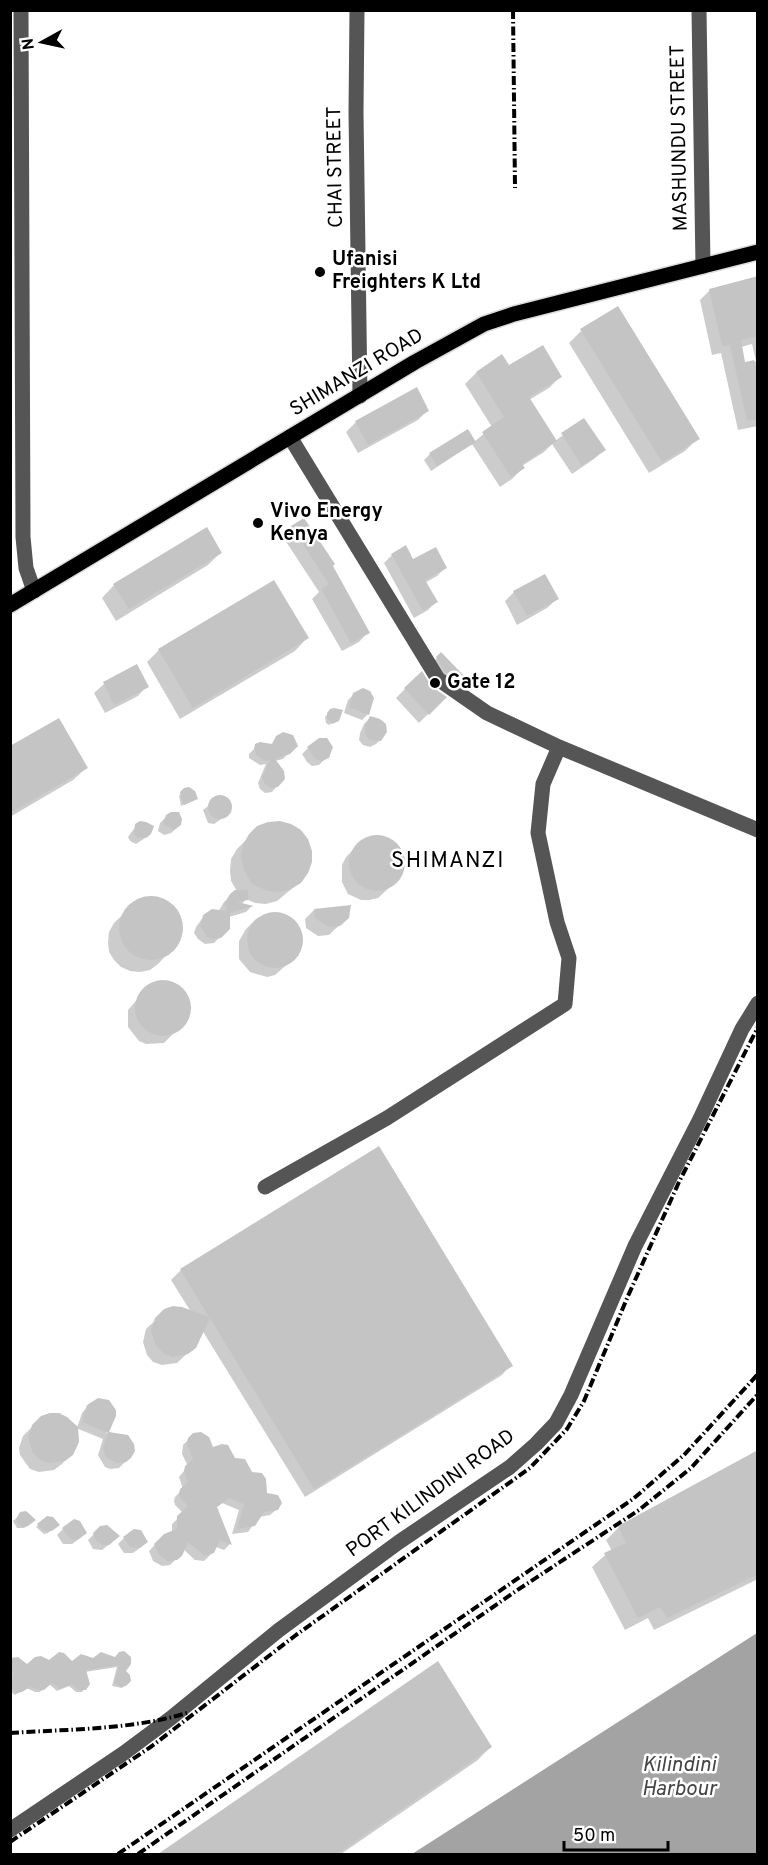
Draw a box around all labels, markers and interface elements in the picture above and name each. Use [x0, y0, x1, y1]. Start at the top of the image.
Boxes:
north arrow [12, 12, 72, 72]
text: N [18, 37, 40, 51]
street label: MASHUNDU STREET [665, 44, 695, 232]
street label: CHAI STREET [322, 106, 350, 228]
place label: Ufanisi Freighters K Ltd [332, 247, 481, 296]
marker: Ufanisi Freighters K Ltd [313, 265, 327, 279]
street label: SHIMANZI ROAD [286, 323, 428, 423]
place label: Vivo Energy Kenya [270, 499, 383, 548]
marker: Vivo Energy Kenya [251, 516, 265, 530]
place label: Gate 12 [447, 670, 516, 696]
marker: Gate 12 [428, 676, 442, 690]
district label: SHIMANZI [391, 848, 505, 875]
street label: PORT KILINDINI ROAD [341, 1424, 521, 1564]
water label: Kilindini Harbour [642, 1752, 718, 1803]
scale bar [564, 1814, 668, 1852]
text: 50 m [573, 1825, 615, 1848]

